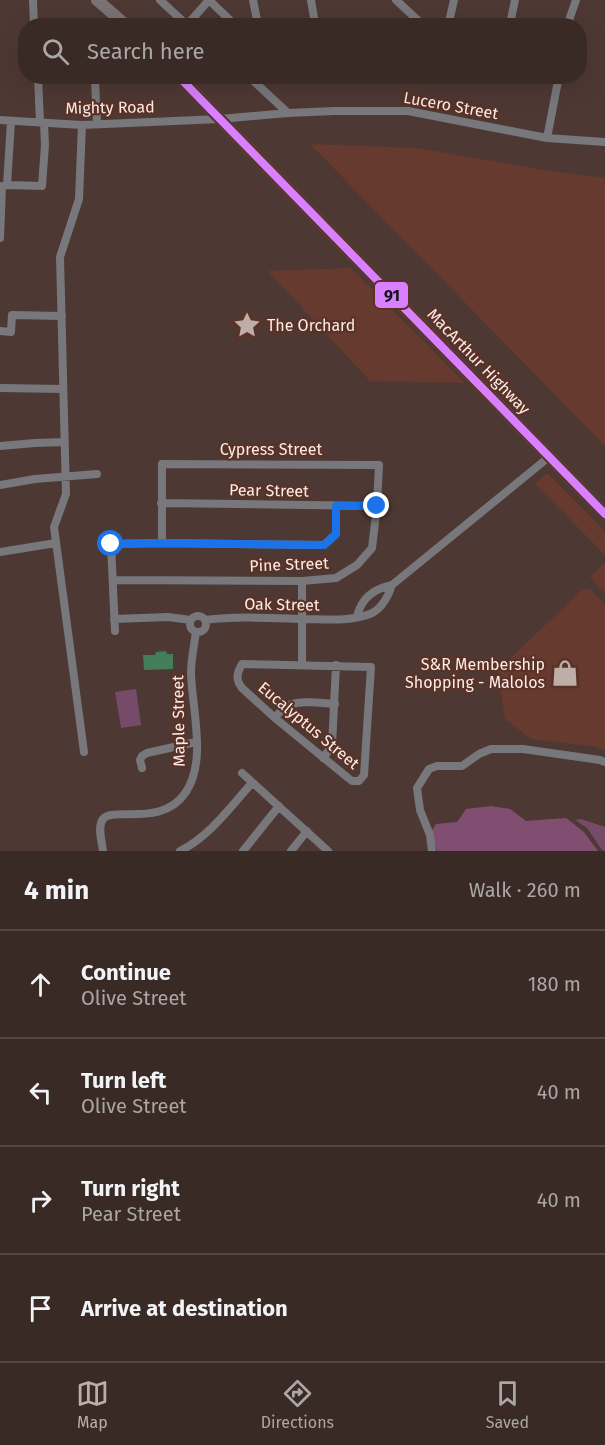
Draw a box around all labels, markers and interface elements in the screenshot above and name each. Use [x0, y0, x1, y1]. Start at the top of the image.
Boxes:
search box [18, 18, 587, 84]
icon: search [39, 35, 72, 68]
text: Search here [87, 38, 205, 65]
street label: Lucero Street [402, 88, 500, 123]
street label: Mighty Road [65, 97, 155, 118]
line badge: 91 [374, 281, 409, 309]
text: 91 [384, 286, 400, 305]
street label: MacArthur Highway [423, 304, 534, 418]
place icon: The Orchard [232, 310, 262, 340]
place label: The Orchard [267, 316, 355, 335]
street label: Cypress Street [220, 440, 322, 459]
street label: Pear Street [229, 480, 309, 501]
route end [363, 492, 389, 518]
route start [97, 530, 123, 556]
street label: Pine Street [249, 554, 329, 575]
street label: Oak Street [244, 594, 320, 615]
place label: S&R Membership Shopping - Malolos [405, 655, 545, 692]
shop icon: S&R Membership Shopping - Malolos [550, 658, 580, 688]
street label: Maple Street [168, 675, 189, 767]
street label: Eucalyptus Street [254, 678, 363, 773]
text: 4 min [24, 875, 89, 906]
text: Walk · 260 m [469, 878, 581, 902]
text: Continue [81, 959, 171, 986]
icon: ahead [24, 968, 57, 1001]
text: 180 m [528, 972, 581, 996]
text: Olive Street [81, 986, 187, 1010]
text: Turn left [81, 1067, 166, 1094]
icon: left [24, 1076, 57, 1109]
text: 40 m [537, 1080, 581, 1104]
text: Olive Street [81, 1094, 187, 1118]
text: Turn right [81, 1175, 180, 1202]
icon: right [24, 1184, 57, 1217]
text: 40 m [537, 1188, 581, 1212]
text: Pear Street [81, 1202, 181, 1226]
icon: arrive [24, 1292, 57, 1325]
text: Arrive at destination [81, 1295, 288, 1322]
tab: Map [76, 1377, 109, 1432]
tab: Directions [261, 1377, 334, 1432]
tab: Saved [486, 1377, 529, 1432]

